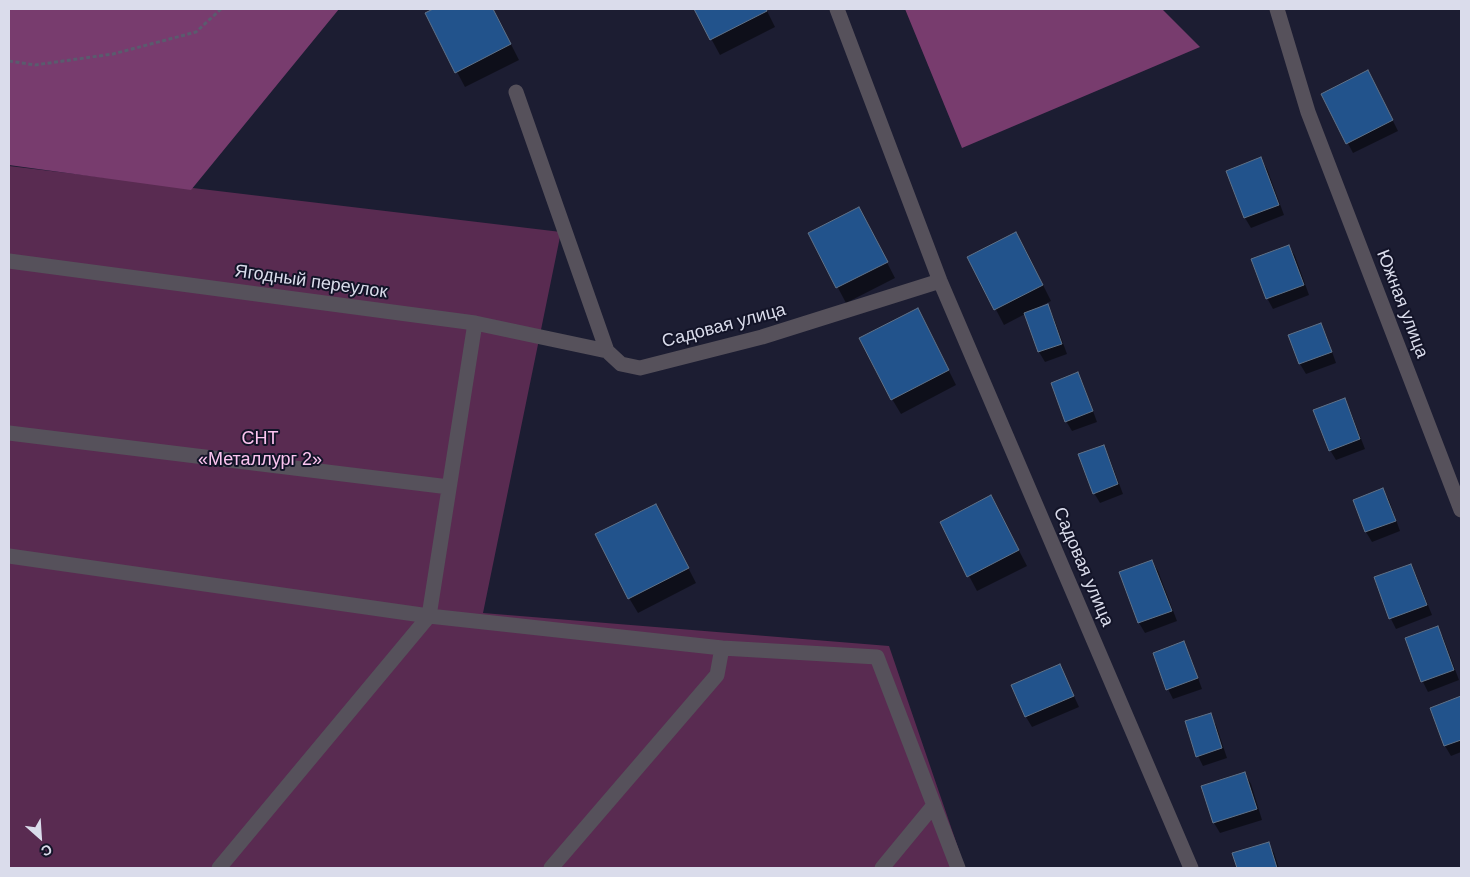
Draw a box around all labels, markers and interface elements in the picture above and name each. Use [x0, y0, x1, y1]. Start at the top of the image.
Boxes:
street label: Южная улица [1371, 247, 1433, 361]
street label: Ягодный переулок [233, 261, 389, 303]
street label: Садовая улица [660, 299, 788, 353]
park label: СНТ «Металлург 2» [198, 428, 322, 470]
street label: Садовая улица [1048, 504, 1118, 630]
north arrow [15, 812, 65, 862]
text: С [39, 841, 55, 860]

